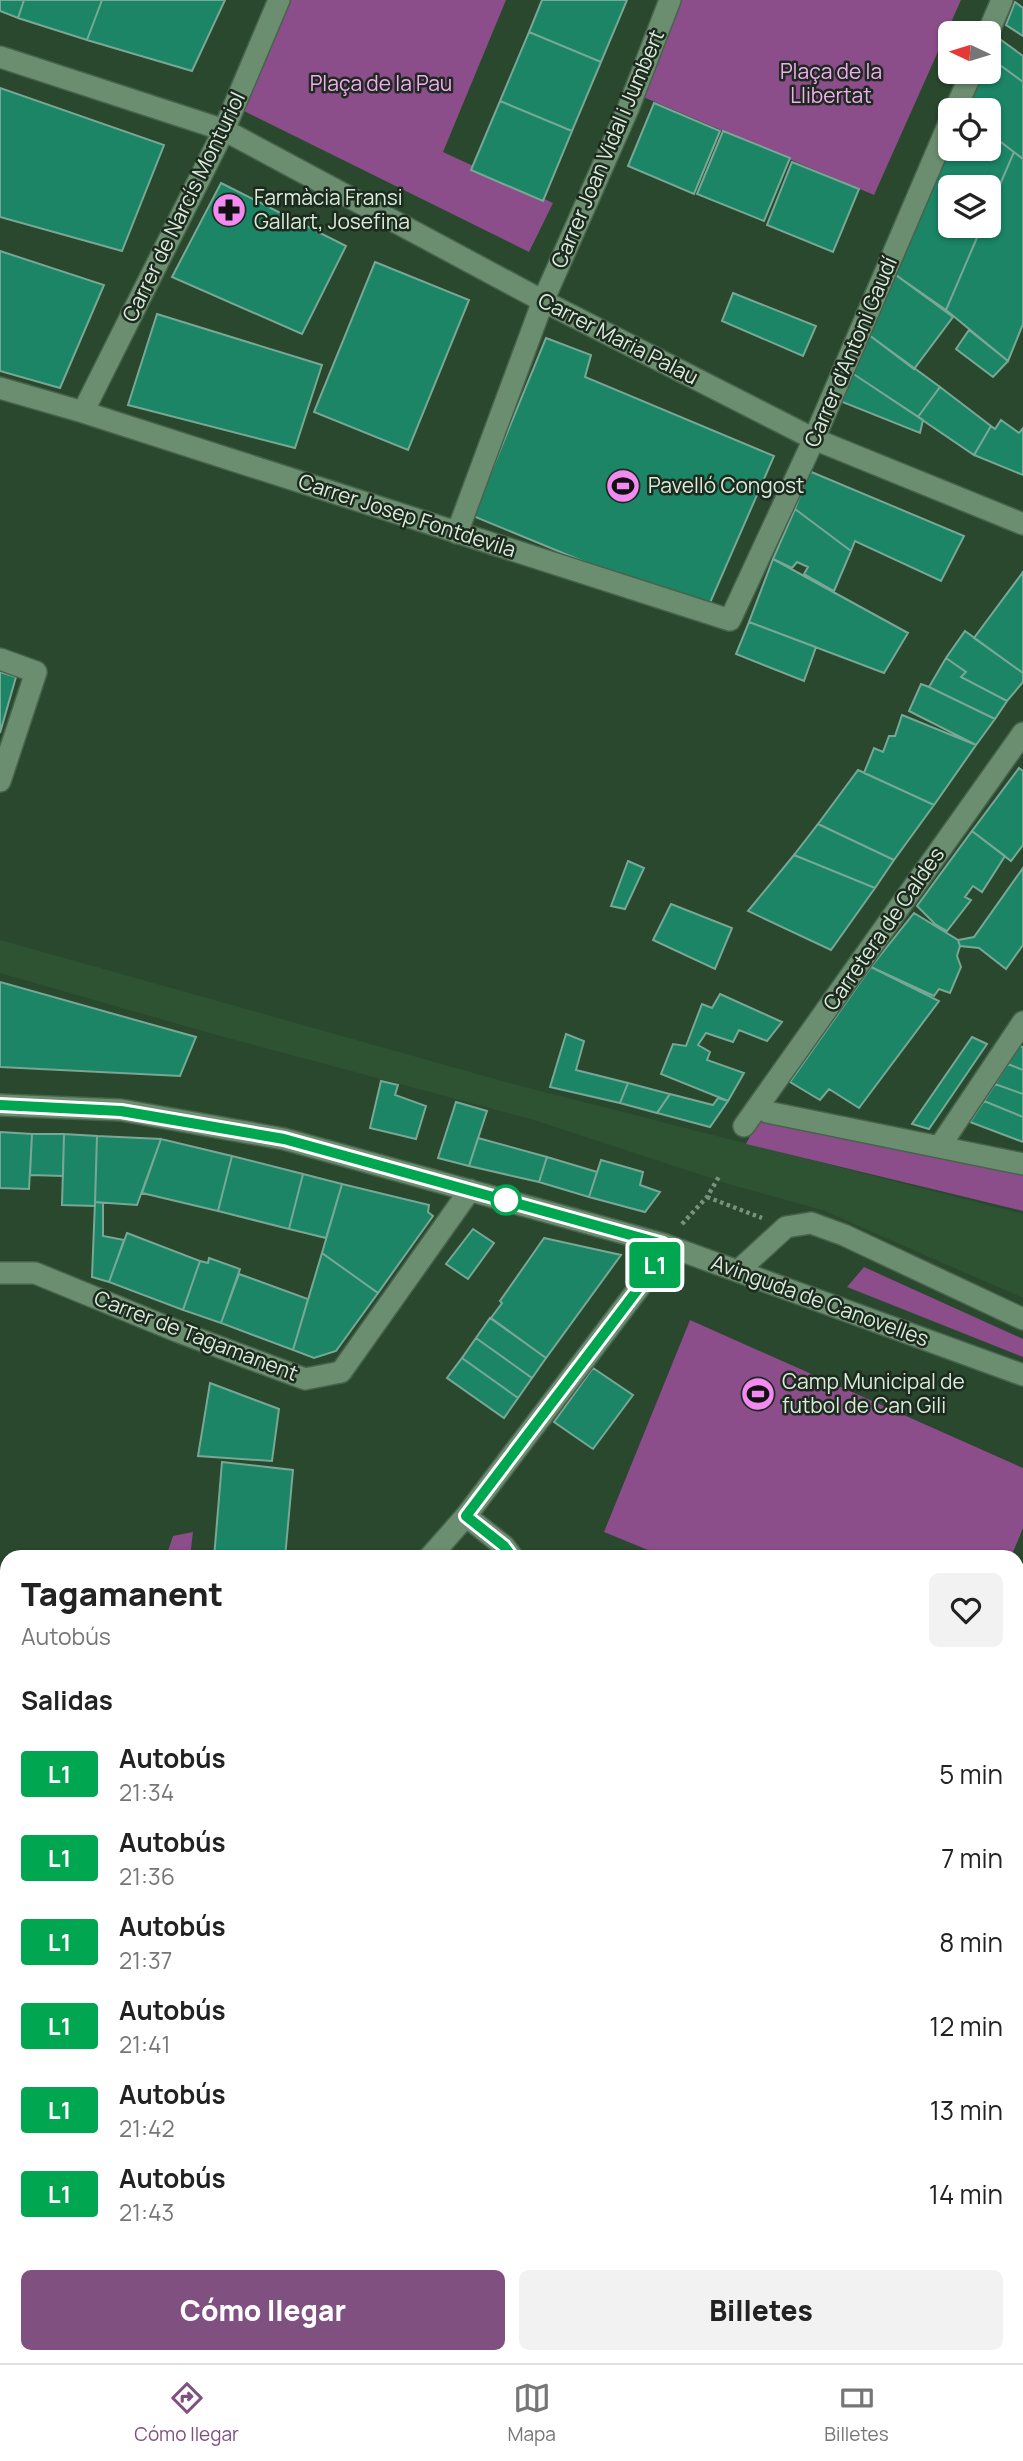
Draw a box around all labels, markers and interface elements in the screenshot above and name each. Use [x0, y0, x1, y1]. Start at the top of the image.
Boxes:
north arrow [938, 21, 1001, 84]
map controls [938, 21, 1001, 238]
street label: Carrer Joan Vidal i Jumbert [544, 25, 670, 272]
park label: Plaça de la Llibertat [780, 57, 882, 109]
park label: Plaça de la Pau [310, 69, 452, 97]
street label: Carrer de Narcís Monturiol [115, 87, 251, 326]
button: locate [938, 98, 1001, 161]
button: layers [938, 175, 1001, 238]
place label: Farmàcia Fransi Gallart, Josefina [254, 183, 410, 235]
pharmacy icon: Farmàcia Fransi Gallart, Josefina [210, 191, 248, 229]
street label: Carrer d'Antoni Gaudí [797, 252, 903, 451]
street label: Carrer Maria Palau [534, 286, 703, 391]
street label: Carrer Josep Fontdevila [295, 467, 520, 563]
sports icon: Pavelló Congost [604, 467, 642, 505]
place label: Pavelló Congost [648, 471, 805, 499]
street label: Carretera de Caldes [816, 841, 950, 1016]
unlabelled marker [491, 1185, 521, 1215]
line badge: L1 [624, 1242, 686, 1288]
text: L1 [643, 1248, 667, 1281]
street label: Avinguda de Canovelles [708, 1248, 933, 1352]
street label: Carrer de Tagamanent [90, 1283, 302, 1387]
place label: Camp Municipal de futbol de Can Gili [782, 1367, 965, 1419]
sports icon: Camp Municipal de futbol de Can Gili [739, 1375, 777, 1413]
text: Tagamanent [21, 1571, 223, 1616]
button: heart [929, 1573, 1003, 1647]
text: Autobús [21, 1620, 111, 1652]
text: Salidas [21, 1682, 113, 1718]
text: Autobús [119, 1740, 226, 1776]
text: 5 min [939, 1756, 1003, 1792]
text: L1 [48, 1757, 71, 1790]
text: 21:34 [119, 1776, 174, 1808]
text: Autobús [119, 1824, 226, 1860]
text: 7 min [941, 1840, 1003, 1876]
text: L1 [48, 1841, 71, 1874]
text: 21:36 [119, 1860, 175, 1892]
text: Autobús [119, 1908, 226, 1944]
text: 8 min [939, 1924, 1003, 1960]
text: L1 [48, 1925, 71, 1958]
text: 21:37 [119, 1944, 172, 1976]
text: Autobús [119, 1992, 226, 2028]
text: 12 min [929, 2008, 1003, 2044]
text: L1 [48, 2009, 71, 2042]
text: 21:41 [119, 2028, 171, 2060]
text: Autobús [119, 2076, 226, 2112]
text: 13 min [930, 2092, 1003, 2128]
text: L1 [48, 2093, 71, 2126]
text: 21:42 [119, 2112, 175, 2144]
text: Autobús [119, 2160, 226, 2196]
text: 14 min [929, 2176, 1003, 2212]
text: L1 [48, 2177, 71, 2210]
text: 21:43 [119, 2196, 174, 2228]
button: Cómo llegar [21, 2270, 505, 2350]
button: Billetes [519, 2270, 1003, 2350]
tab: Cómo llegar [134, 2379, 239, 2447]
tab: Mapa [507, 2379, 556, 2447]
tab: Billetes [824, 2379, 889, 2447]

